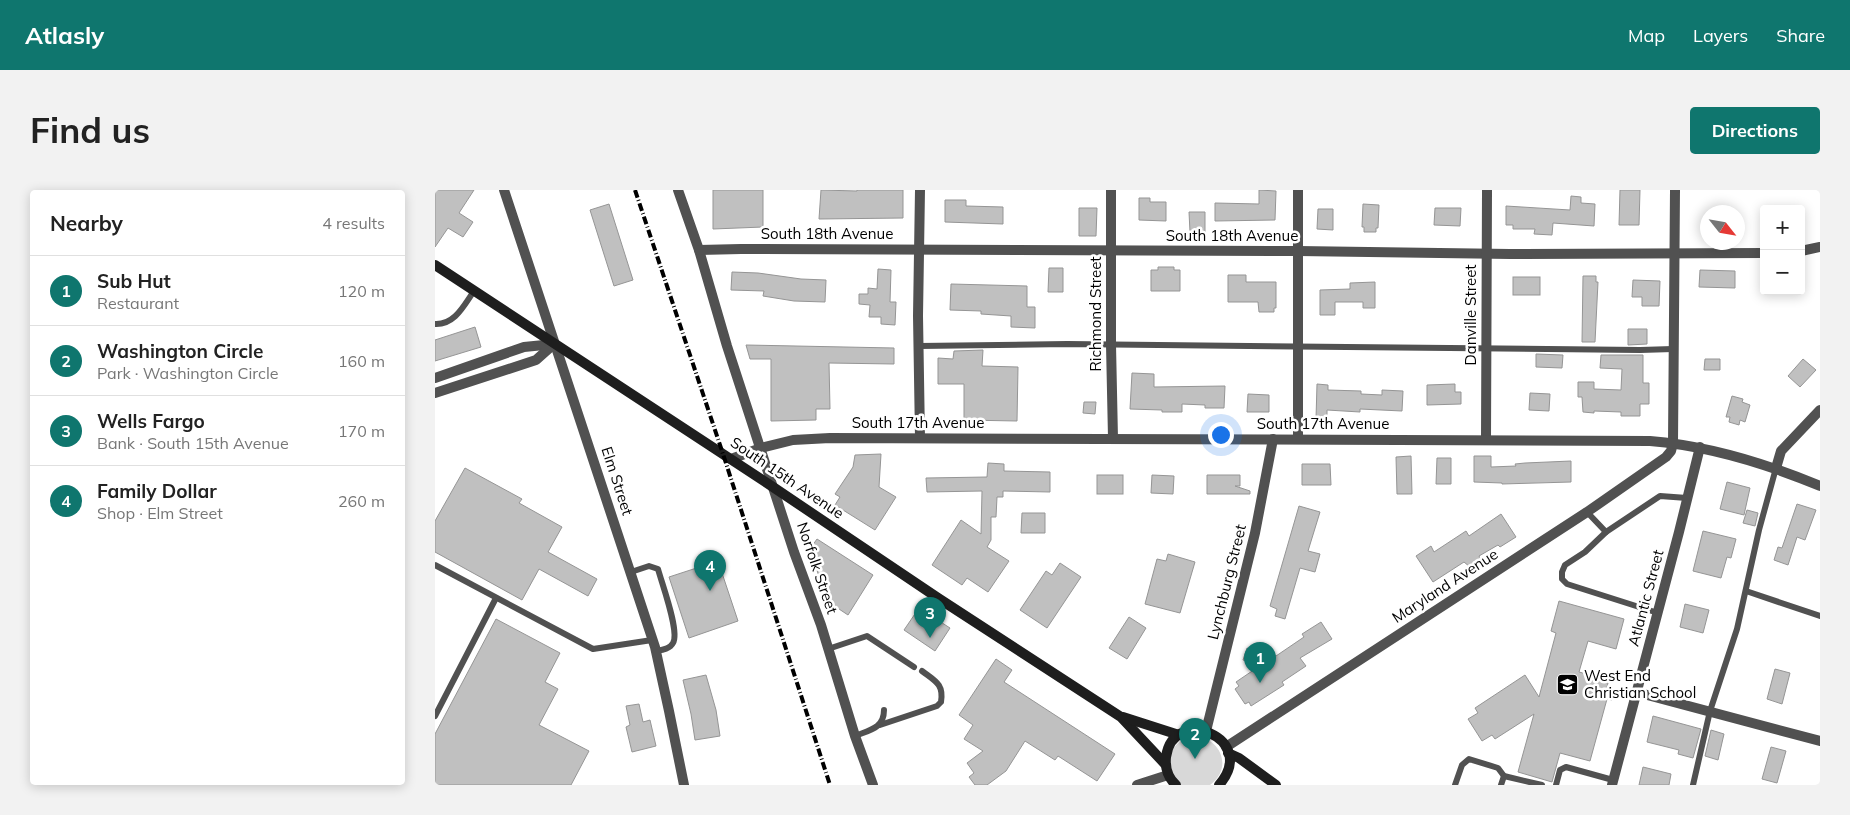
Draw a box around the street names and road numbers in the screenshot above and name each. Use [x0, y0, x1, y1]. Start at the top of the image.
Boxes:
street label: South 18th Avenue [761, 224, 893, 243]
street label: South 18th Avenue [1166, 226, 1298, 245]
street label: Richmond Street [1086, 256, 1105, 372]
street label: Danville Street [1461, 264, 1480, 366]
street label: South 17th Avenue [852, 413, 984, 432]
street label: South 17th Avenue [1257, 414, 1389, 433]
street label: South 15th Avenue [727, 433, 848, 523]
street label: Elm Street [597, 444, 637, 518]
street label: Norfolk Street [793, 519, 842, 616]
street label: Lynchburg Street [1203, 522, 1250, 641]
street label: Maryland Avenue [1388, 544, 1501, 627]
street label: Atlantic Street [1624, 548, 1668, 648]

